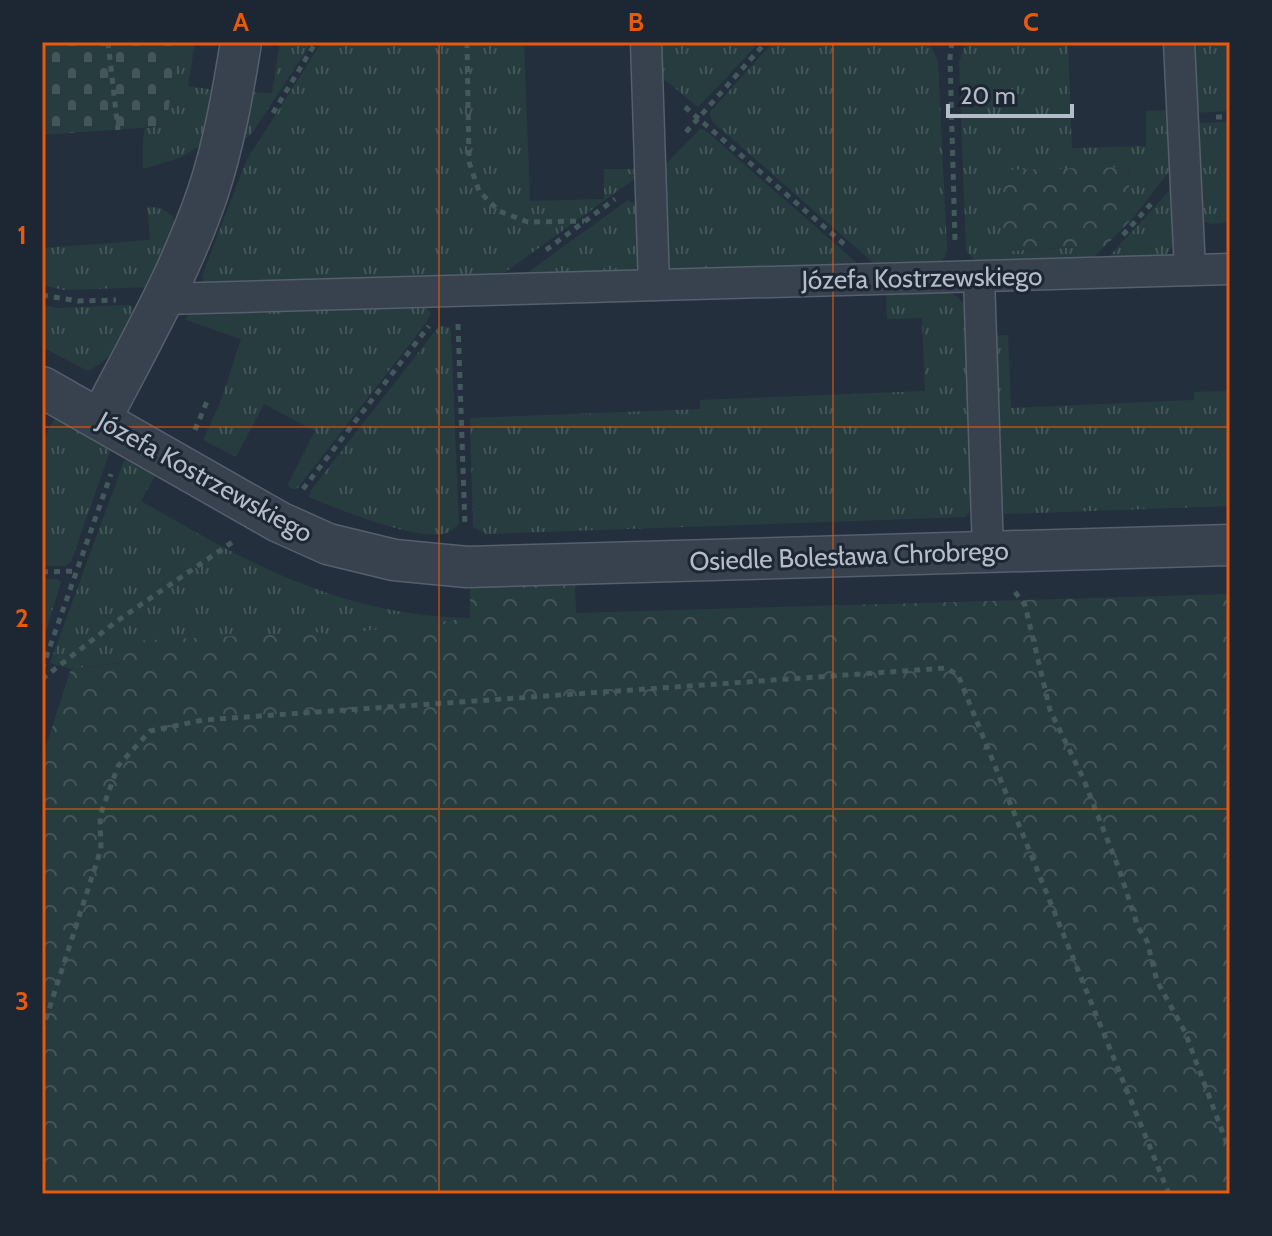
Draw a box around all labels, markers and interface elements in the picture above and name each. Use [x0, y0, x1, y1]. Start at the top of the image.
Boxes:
text: A [233, 6, 250, 38]
text: B [628, 6, 644, 38]
text: C [1023, 6, 1039, 38]
scale bar [948, 68, 1072, 118]
text: 20 m [960, 81, 1016, 110]
text: 1 [17, 219, 27, 251]
street label: Józefa Kostrzewskiego [800, 260, 1043, 296]
street label: Józefa Kostrzewskiego [91, 404, 318, 549]
street label: Osiedle Bolesława Chrobrego [689, 534, 1009, 578]
text: 2 [15, 602, 29, 634]
text: 3 [15, 985, 29, 1017]

